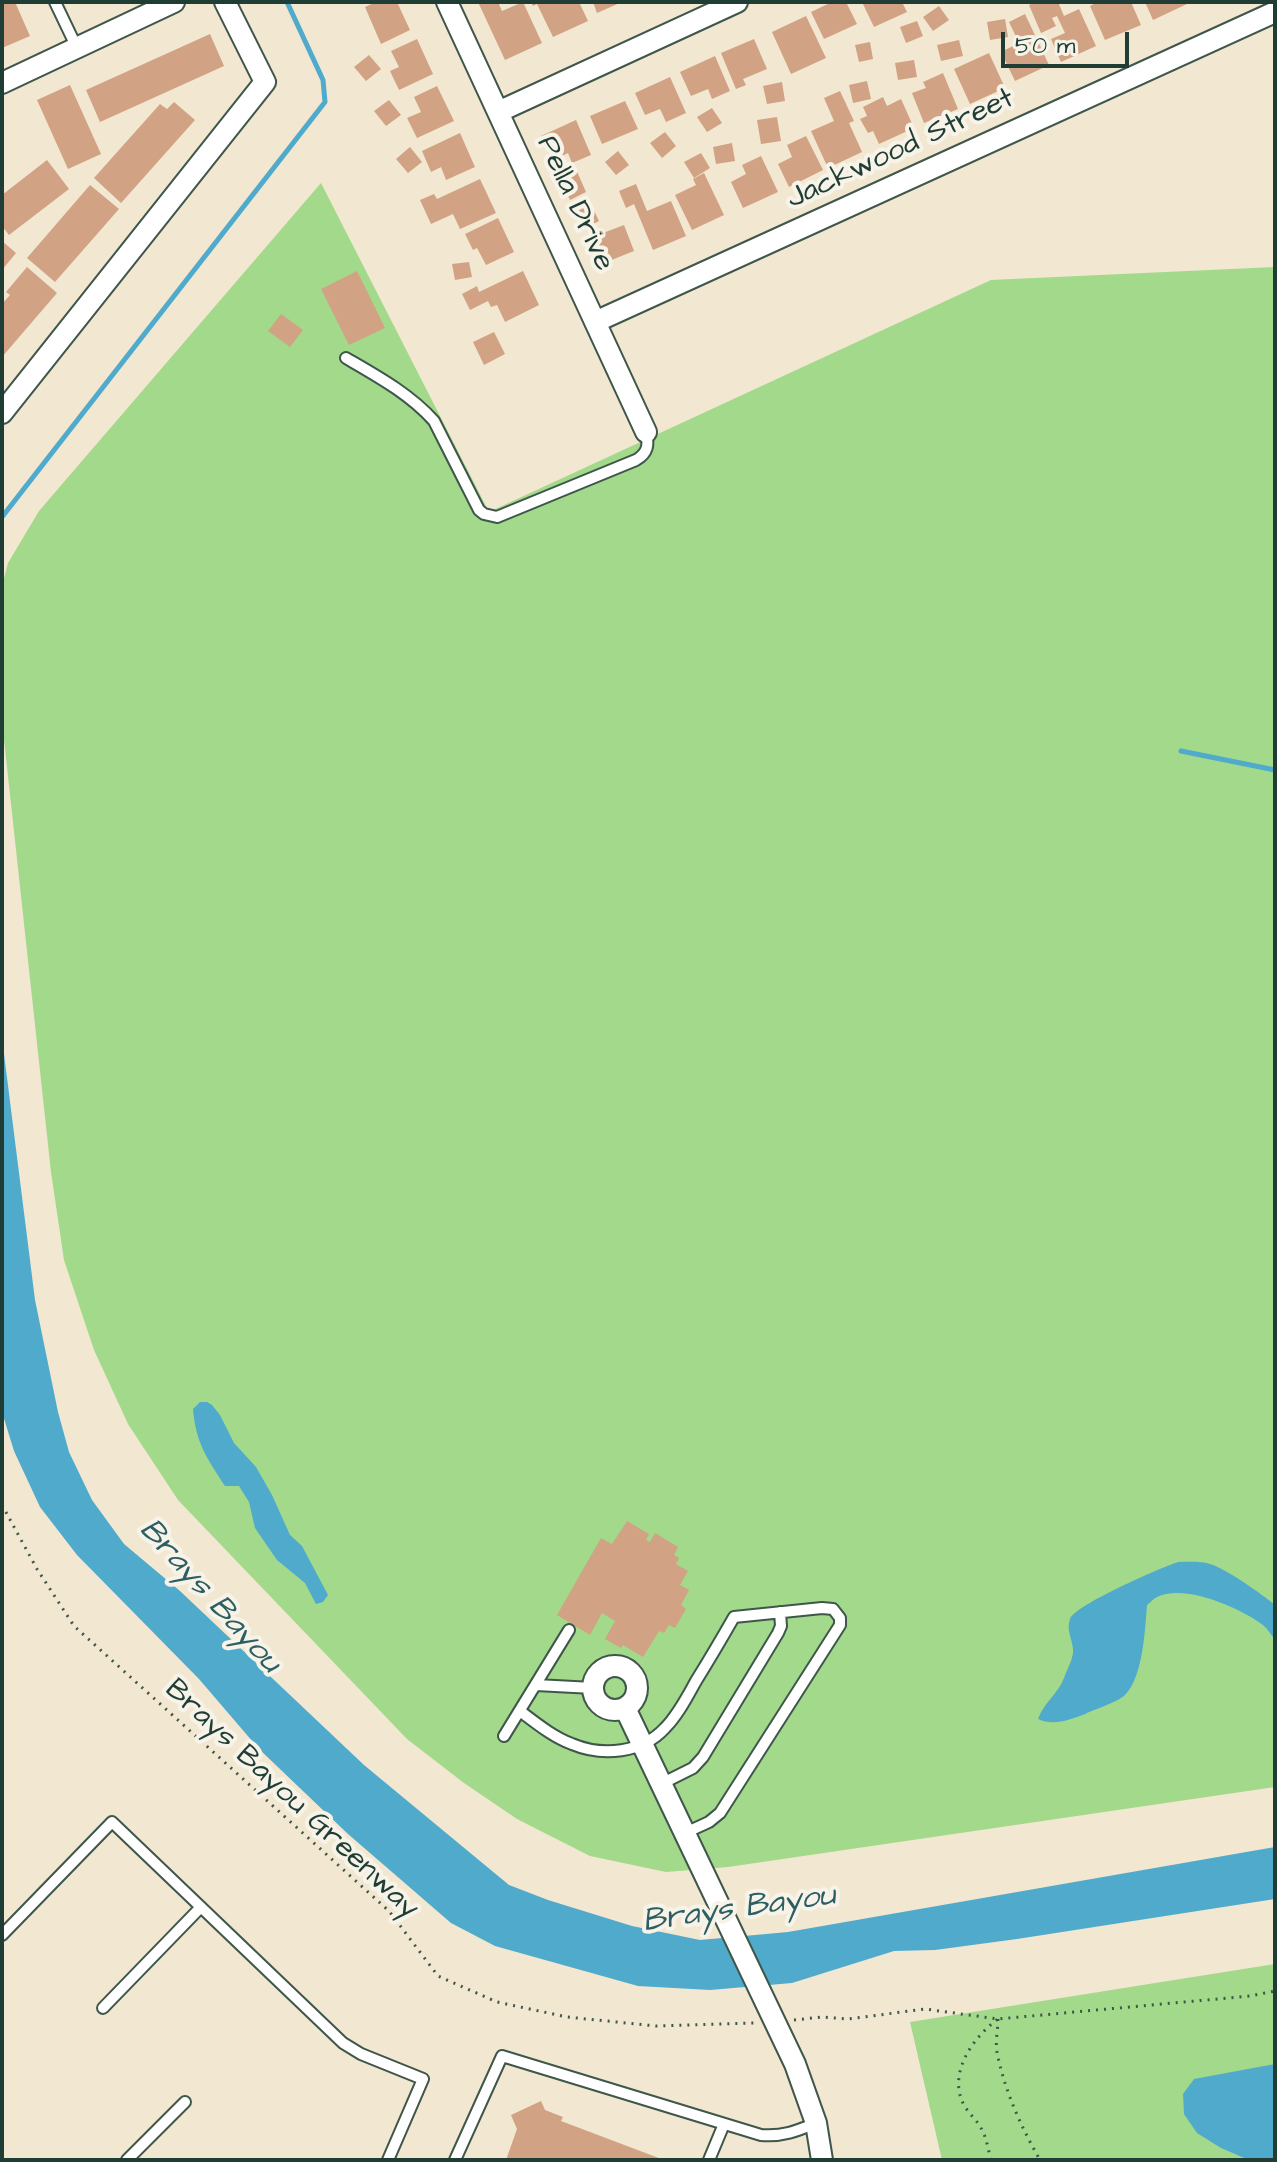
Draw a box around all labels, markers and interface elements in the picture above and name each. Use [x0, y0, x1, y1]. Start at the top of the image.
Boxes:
scale bar [1005, 16, 1133, 66]
text: 50 m [1015, 29, 1075, 63]
street label: Jackwood Street [782, 82, 1020, 218]
street label: Pella Drive [527, 131, 621, 277]
water label: Brays Bayou [130, 1512, 288, 1682]
street label: Brays Bayou Greenway [156, 1673, 426, 1927]
water label: Brays Bayou [640, 1877, 838, 1943]

